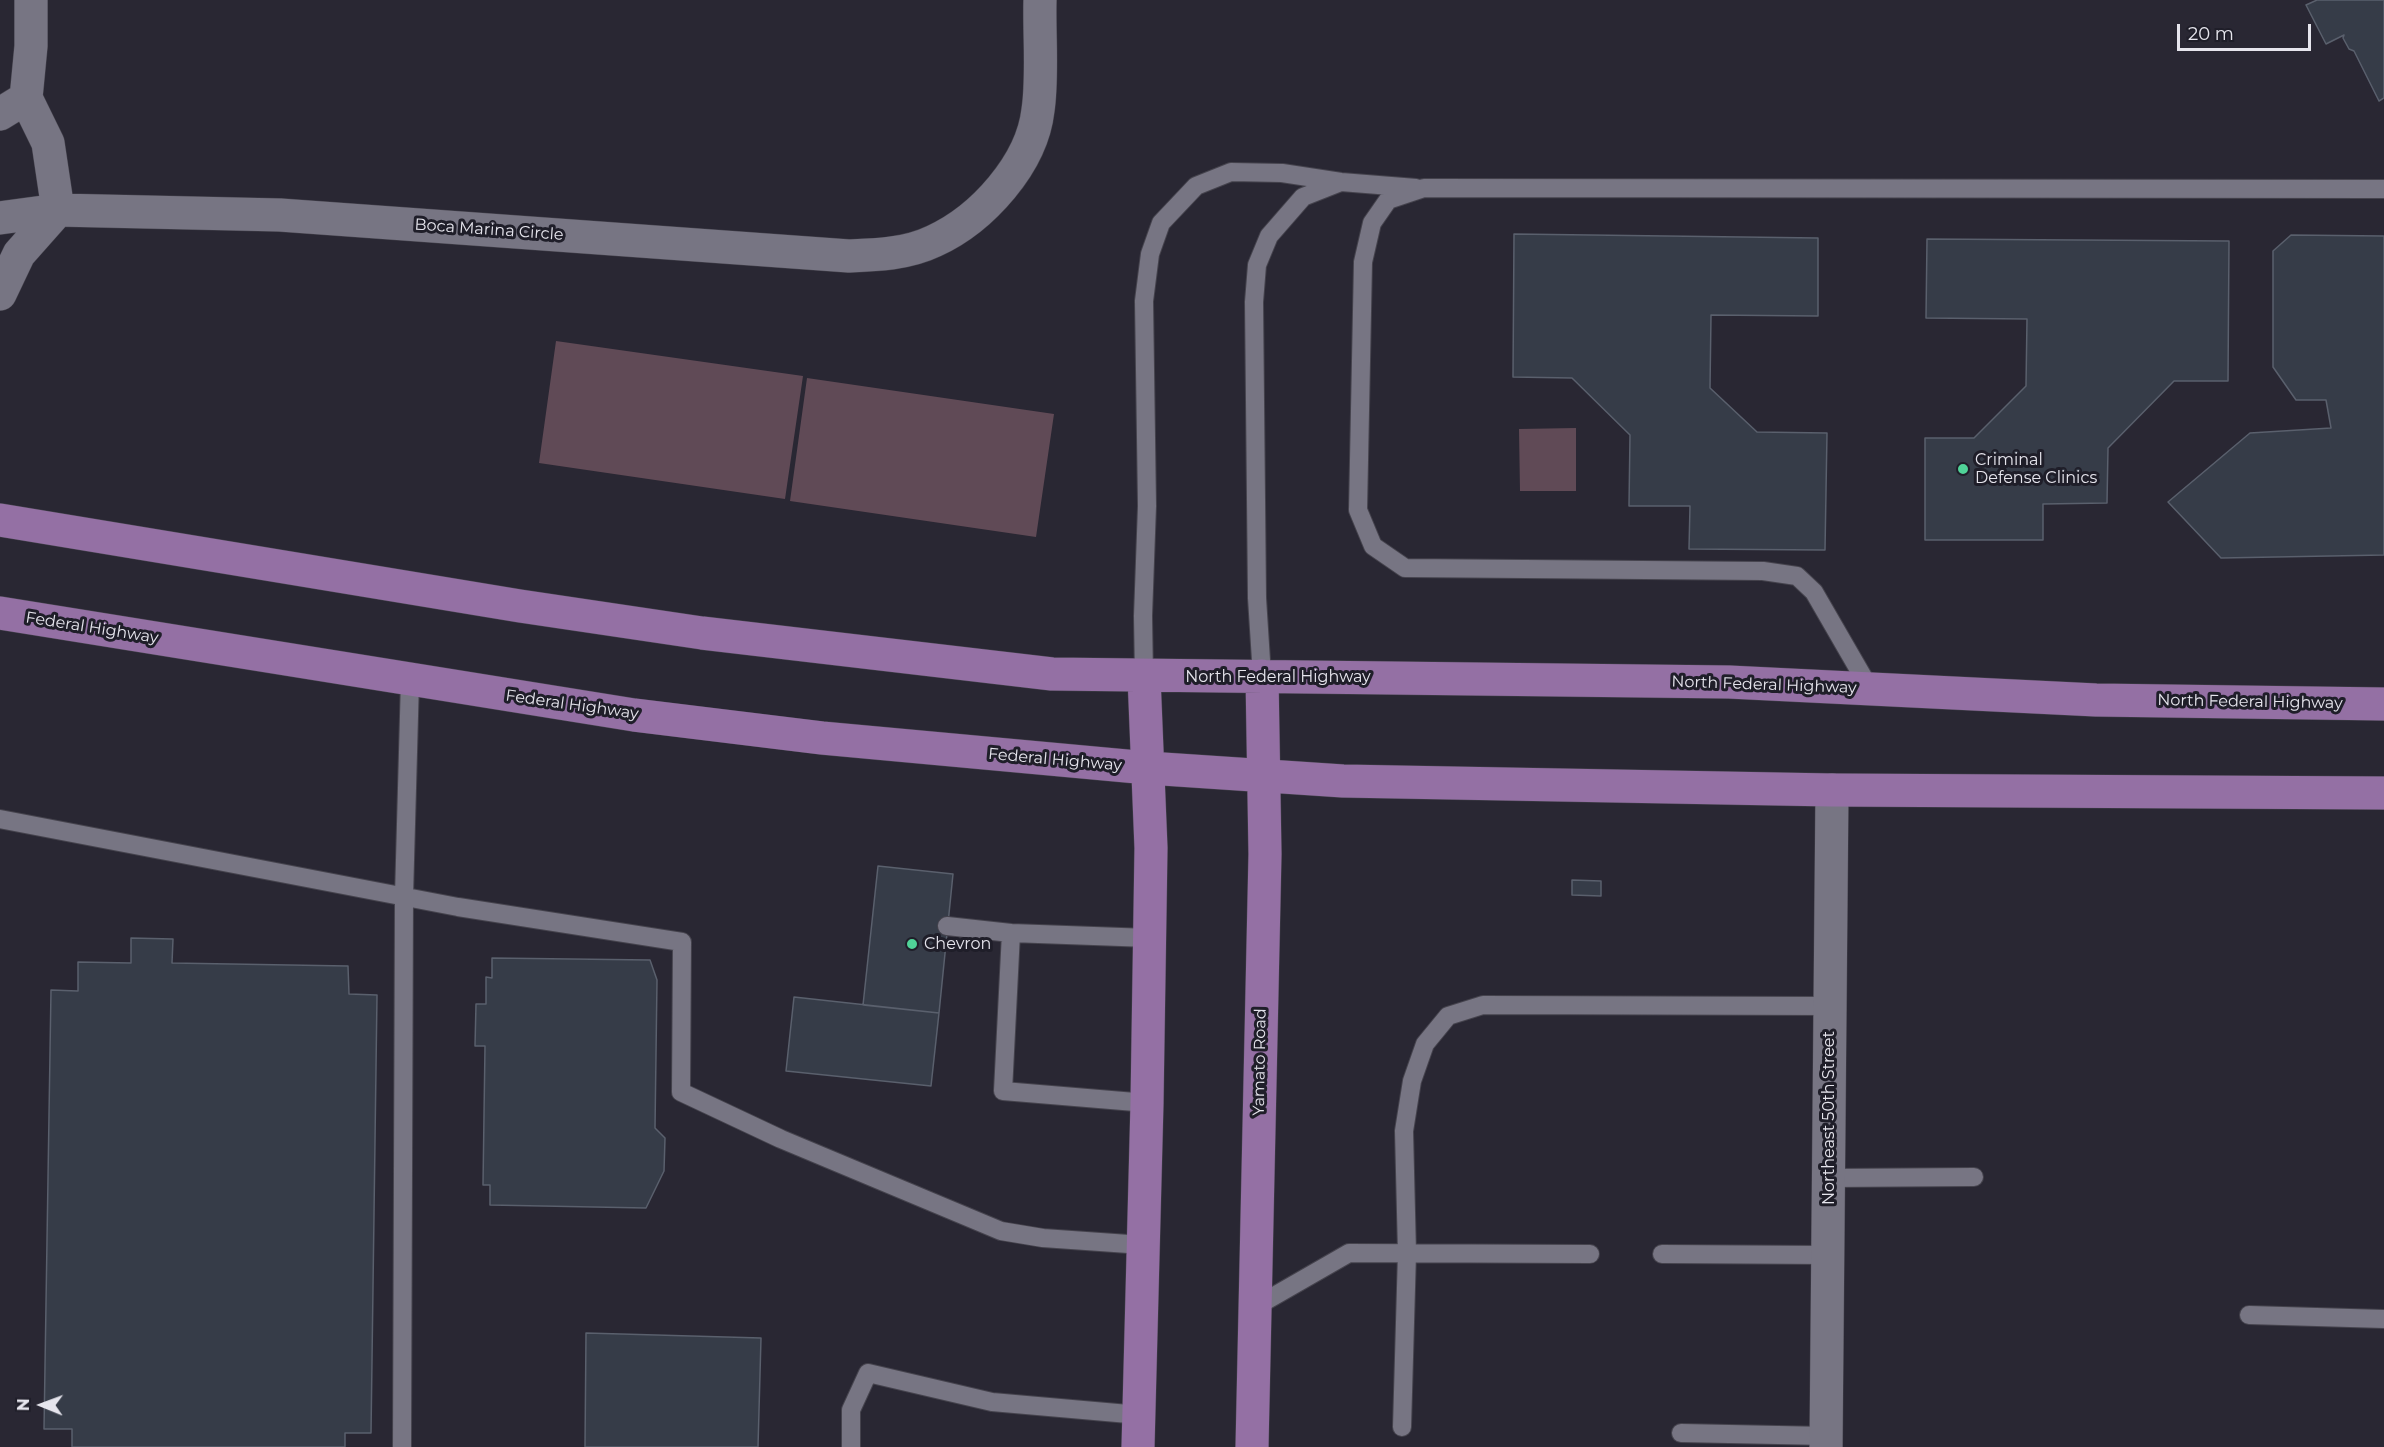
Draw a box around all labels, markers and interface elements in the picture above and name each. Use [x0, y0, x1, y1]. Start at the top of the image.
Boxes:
scale bar [2180, 12, 2314, 50]
text: 20 m [2188, 23, 2234, 45]
street label: Boca Marina Circle [414, 215, 564, 245]
place label: Criminal Defense Clinics [1975, 450, 2097, 488]
marker: Criminal Defense Clinics [1956, 462, 1970, 476]
street label: Federal Highway [24, 608, 160, 648]
street label: North Federal Highway [1185, 667, 1371, 687]
street label: North Federal Highway [1671, 672, 1857, 698]
street label: Federal Highway [504, 686, 640, 724]
street label: North Federal Highway [2157, 691, 2343, 713]
street label: Federal Highway [987, 745, 1123, 775]
place label: Chevron [924, 934, 991, 954]
marker: Chevron [905, 937, 919, 951]
street label: Yamato Road [1249, 1008, 1271, 1116]
street label: Northeast 50th Street [1819, 1031, 1839, 1205]
north arrow [12, 1375, 72, 1435]
text: N [14, 1398, 33, 1411]

